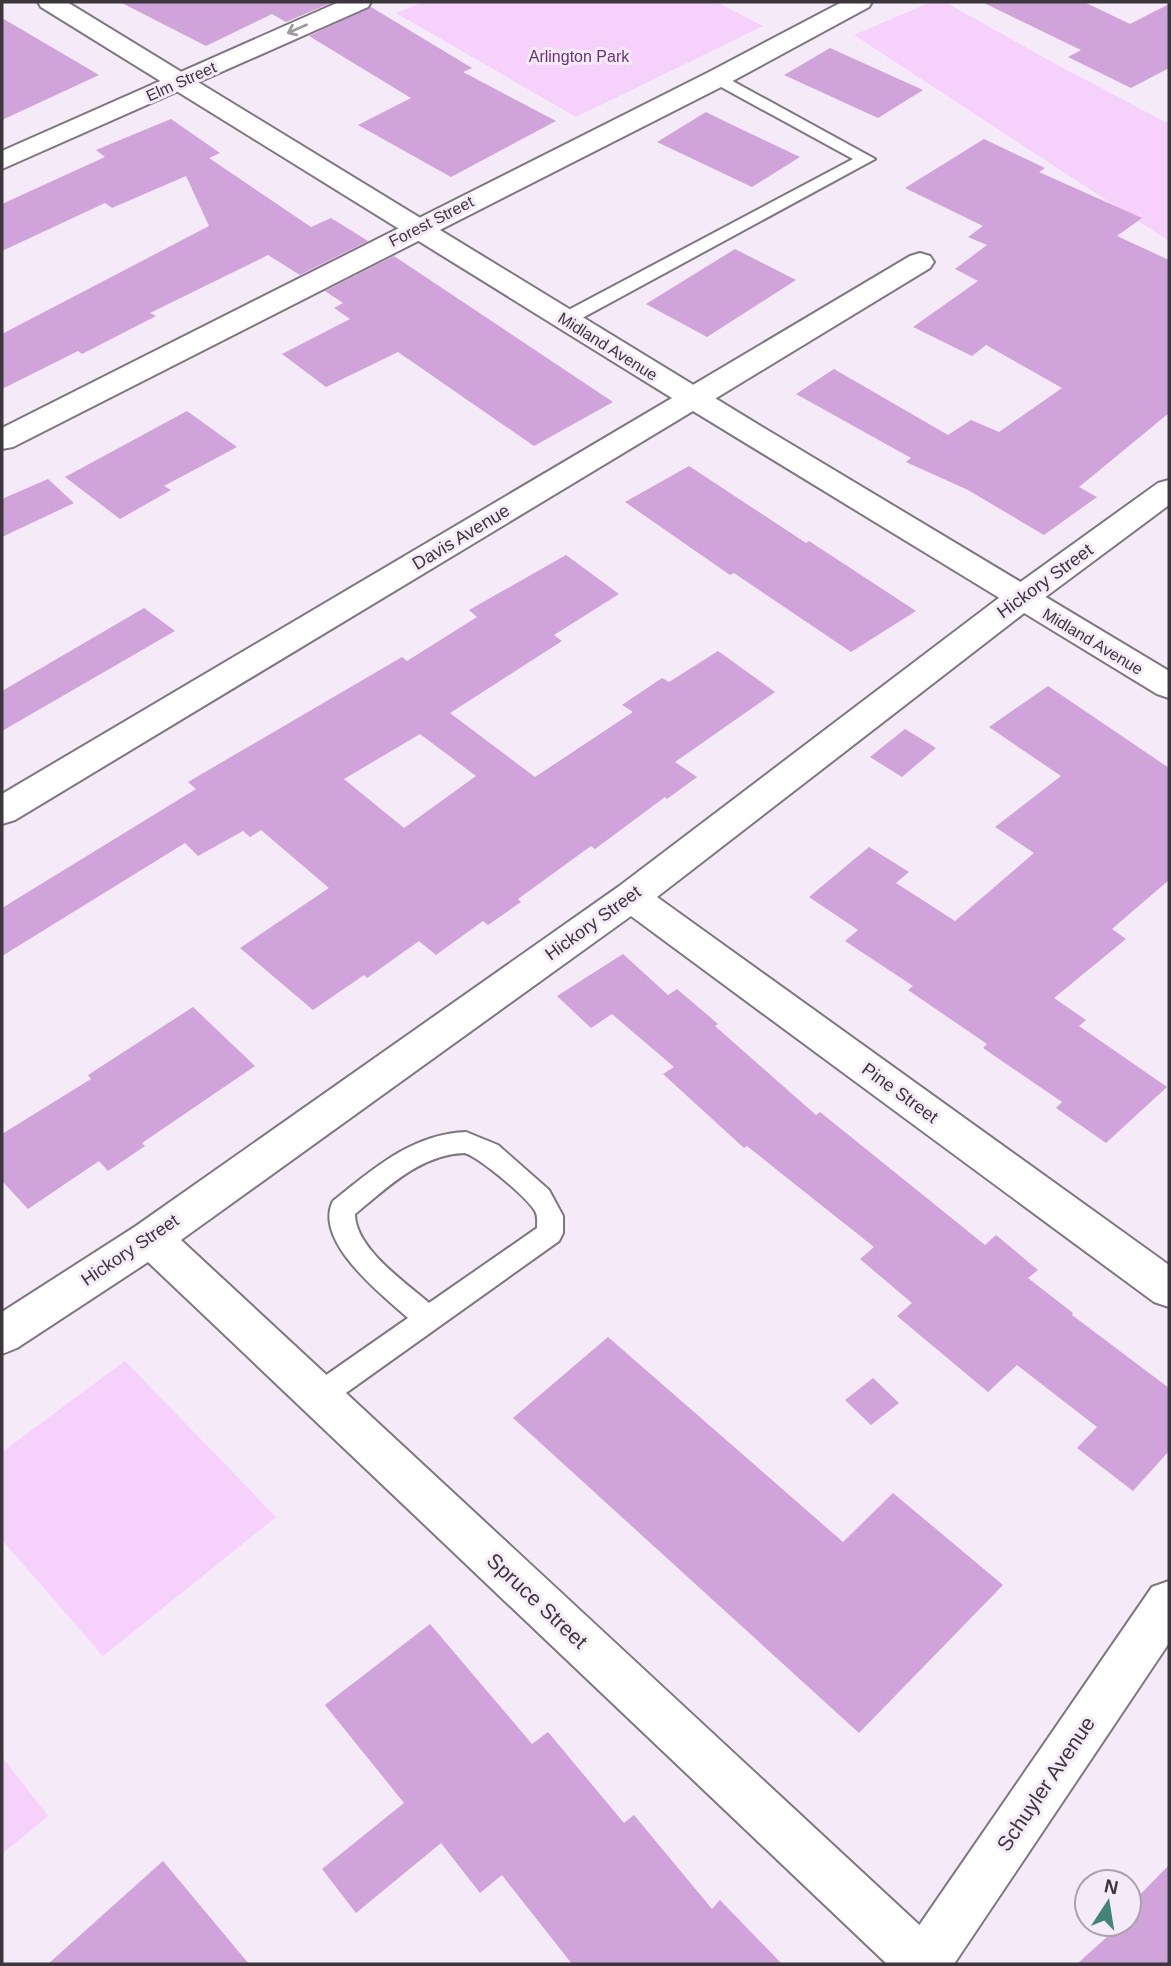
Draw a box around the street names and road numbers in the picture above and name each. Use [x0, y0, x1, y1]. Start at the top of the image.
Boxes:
street label: Elm Street [144, 58, 219, 104]
street label: Forest Street [386, 193, 477, 250]
street label: Midland Avenue [555, 309, 660, 384]
street label: Davis Avenue [409, 500, 513, 574]
street label: Hickory Street [993, 540, 1097, 622]
street label: Midland Avenue [1040, 605, 1146, 678]
street label: Hickory Street [541, 882, 645, 964]
street label: Pine Street [858, 1059, 942, 1127]
street label: Hickory Street [78, 1210, 182, 1290]
street label: Spruce Street [483, 1548, 592, 1653]
street label: Schuyler Avenue [992, 1712, 1099, 1855]

